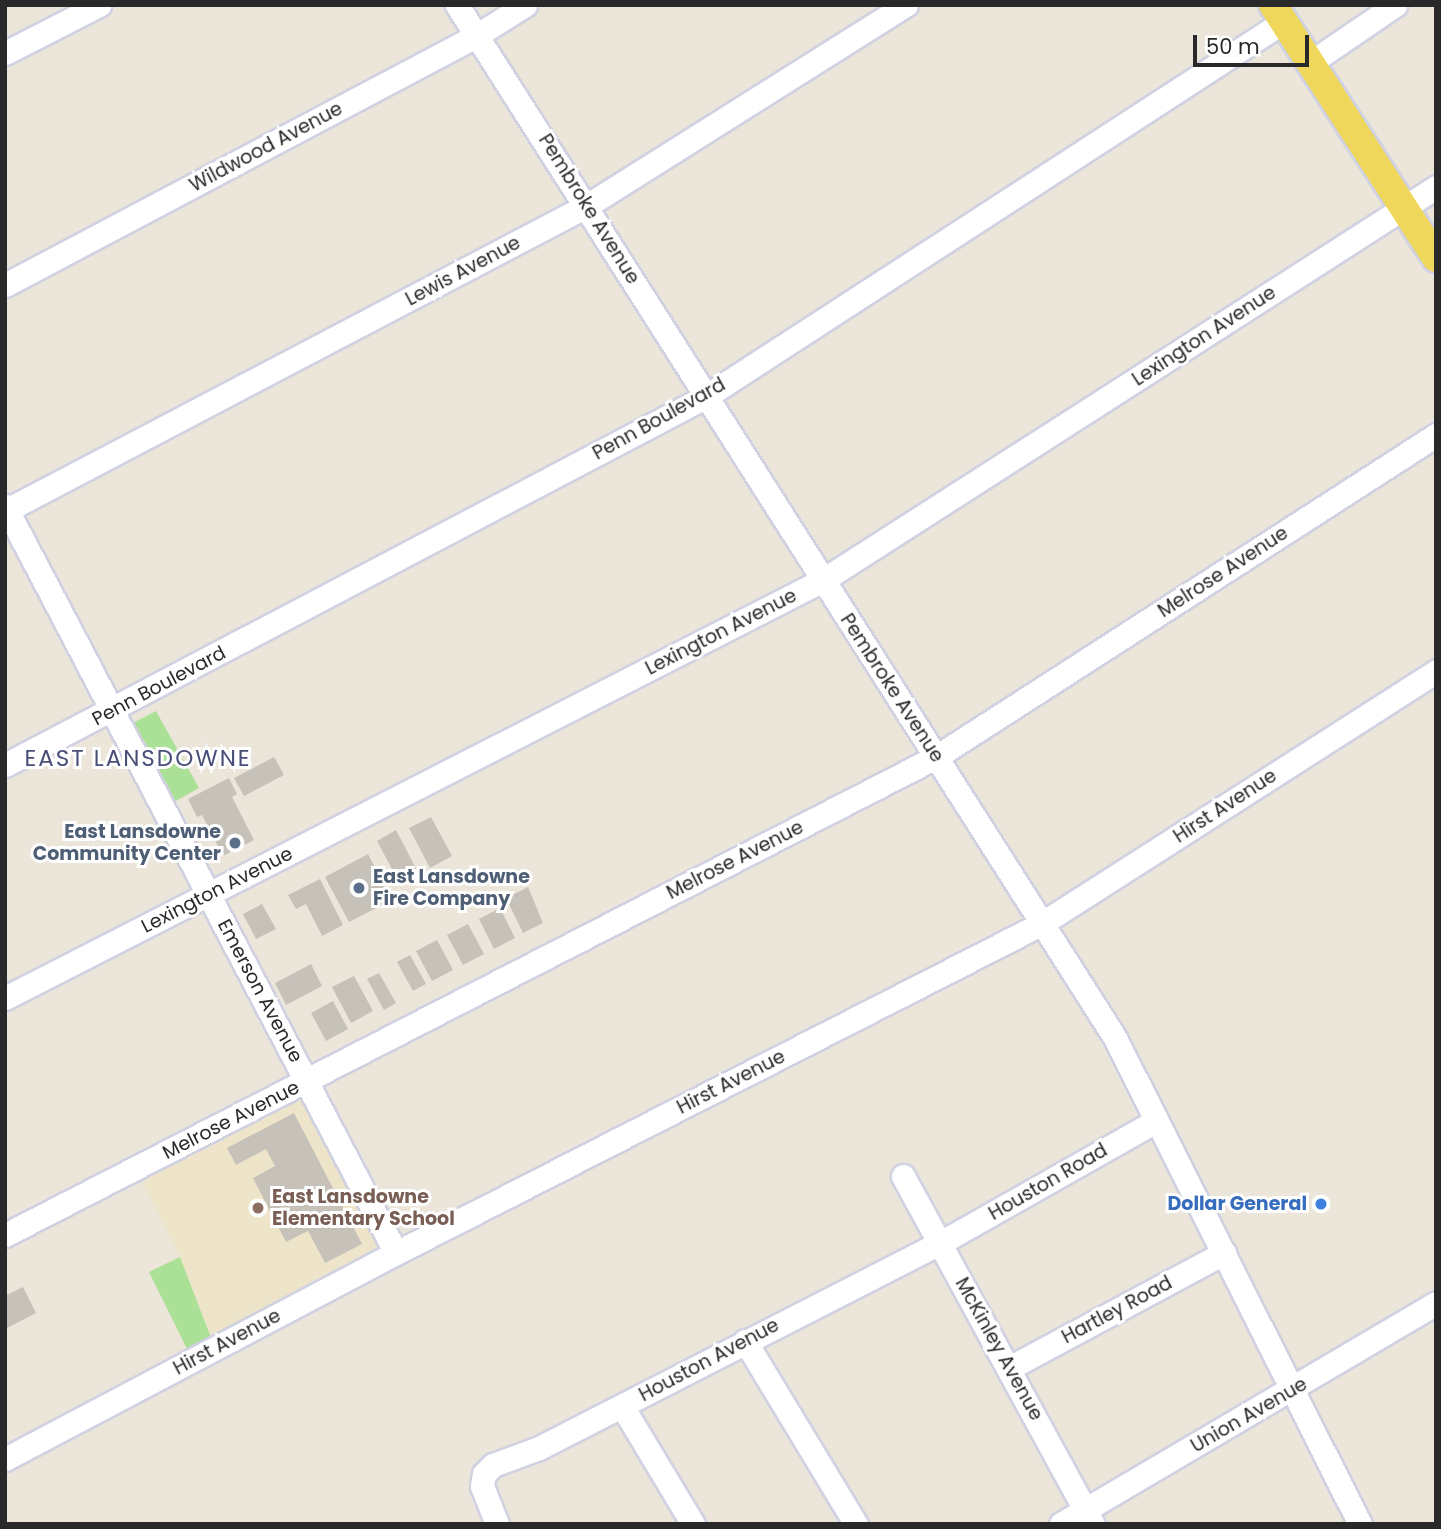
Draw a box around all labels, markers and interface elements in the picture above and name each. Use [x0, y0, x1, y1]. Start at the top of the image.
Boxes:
scale bar [1196, 21, 1312, 65]
text: 50 m [1206, 32, 1260, 61]
street label: Wildwood Avenue [186, 97, 346, 197]
street label: Pembroke Avenue [534, 130, 644, 288]
street label: Lewis Avenue [402, 231, 524, 311]
street label: Lexington Avenue [1128, 281, 1280, 391]
street label: Penn Boulevard [589, 373, 729, 465]
street label: Melrose Avenue [1154, 522, 1292, 622]
street label: Lexington Avenue [642, 584, 800, 680]
street label: Pembroke Avenue [835, 609, 949, 767]
street label: Penn Boulevard [88, 641, 230, 731]
district label: EAST LANSDOWNE [26, 744, 250, 772]
street label: Hirst Avenue [1169, 764, 1281, 848]
street label: Melrose Avenue [663, 816, 807, 904]
place label: East Lansdowne Community Center [33, 821, 221, 865]
marker: East Lansdowne Community Center [227, 835, 243, 851]
street label: Lexington Avenue [138, 842, 296, 938]
place label: East Lansdowne Fire Company [373, 866, 530, 910]
marker: East Lansdowne Fire Company [351, 880, 367, 896]
street label: Emerson Avenue [213, 916, 307, 1066]
street label: Hirst Avenue [673, 1045, 789, 1119]
street label: Melrose Avenue [159, 1076, 303, 1164]
street label: Houston Road [985, 1139, 1111, 1225]
place label: East Lansdowne Elementary School [272, 1186, 455, 1230]
place label: Dollar General [1167, 1193, 1307, 1215]
marker: Dollar General [1313, 1196, 1329, 1212]
marker: East Lansdowne Elementary School [250, 1200, 266, 1216]
street label: Hartley Road [1058, 1271, 1176, 1349]
street label: McKinley Avenue [950, 1274, 1048, 1424]
street label: Hirst Avenue [169, 1304, 285, 1380]
street label: Houston Avenue [635, 1314, 783, 1406]
street label: Union Avenue [1187, 1373, 1311, 1457]

